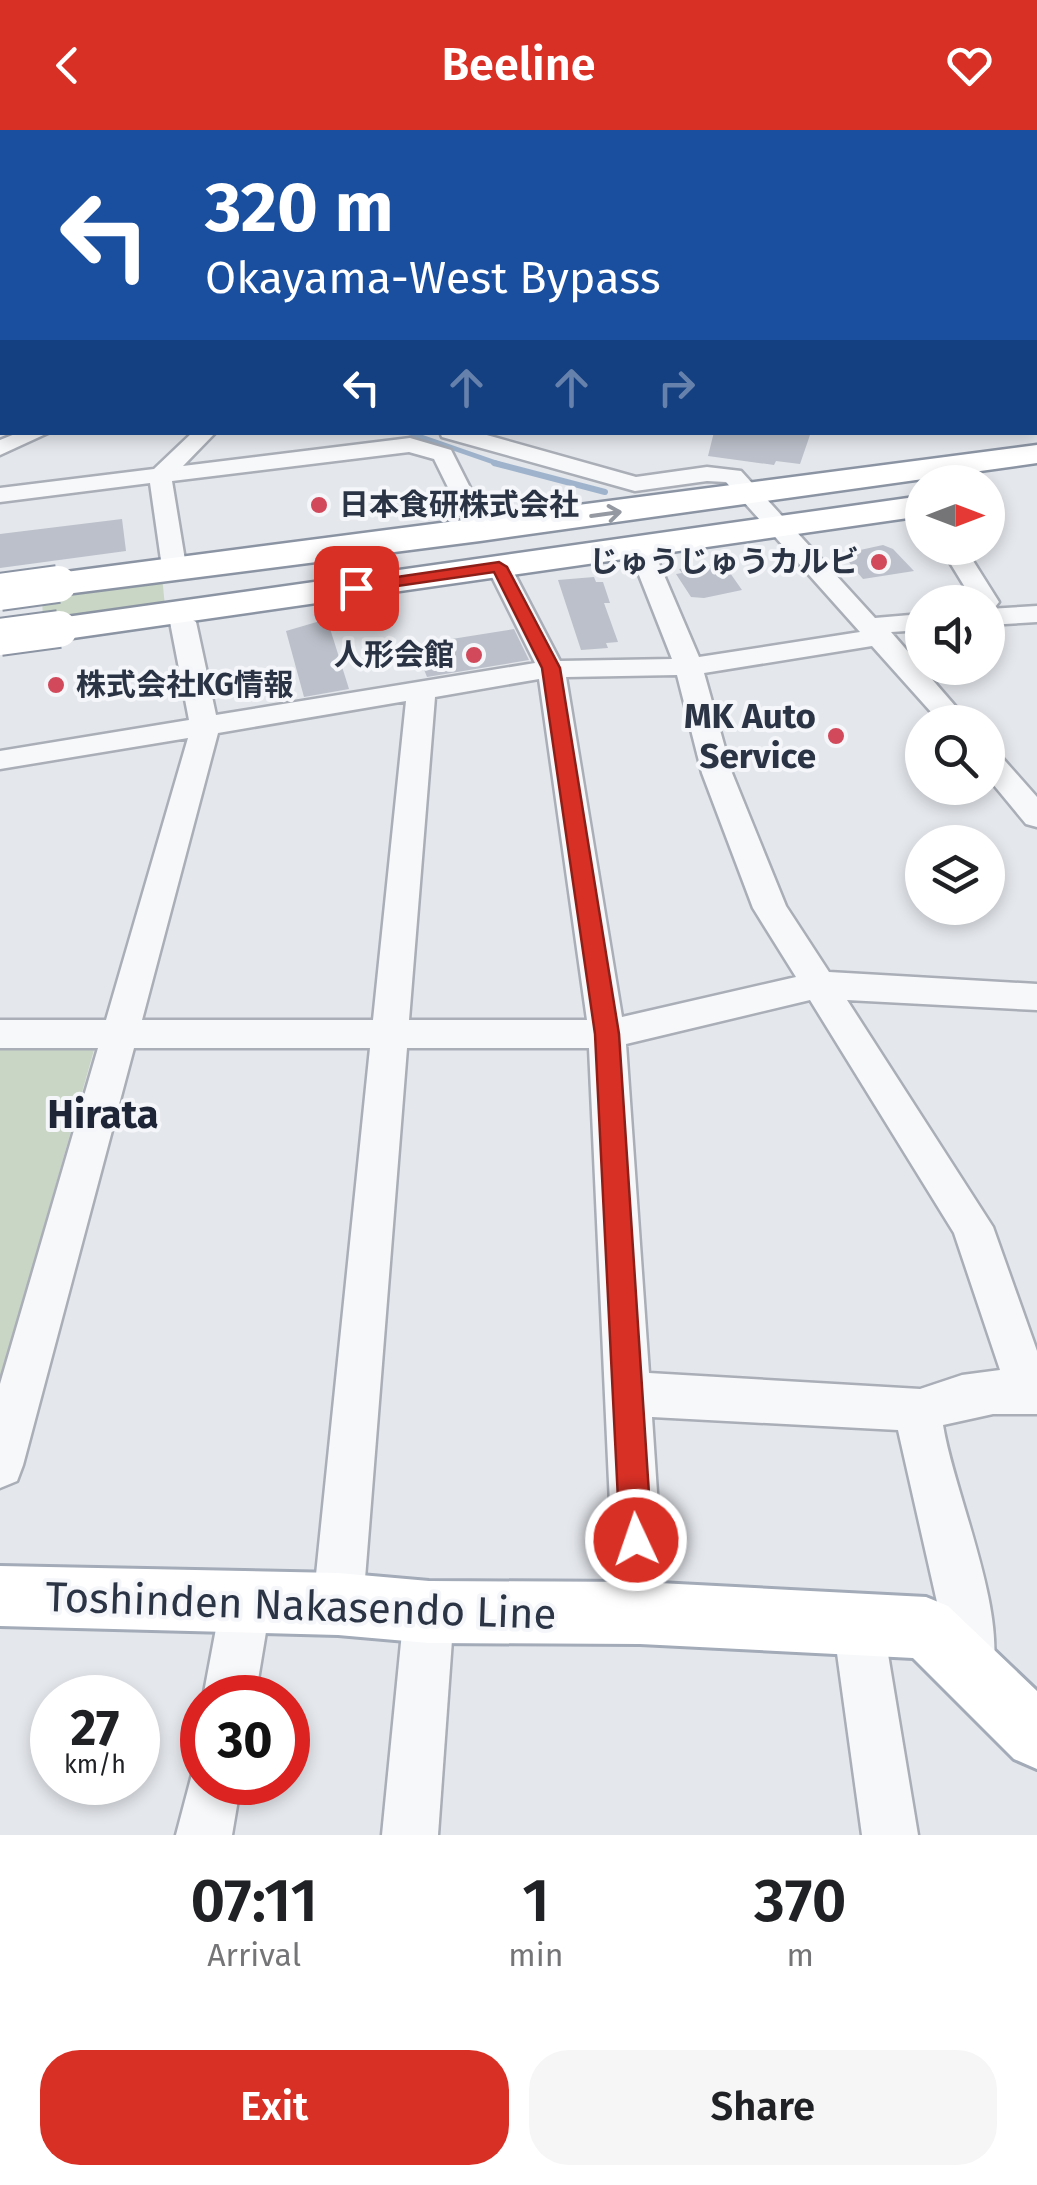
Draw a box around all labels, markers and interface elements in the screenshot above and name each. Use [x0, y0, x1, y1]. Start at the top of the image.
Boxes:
icon: back [40, 38, 95, 93]
text: Beeline [441, 38, 596, 92]
icon: heart [942, 38, 997, 93]
text: 320 m [205, 166, 394, 250]
icon: left [40, 170, 170, 300]
text: Okayama-West Bypass [205, 251, 661, 305]
icon: left [334, 360, 389, 415]
icon: ahead [439, 360, 494, 415]
icon: ahead [544, 360, 599, 415]
icon: right [649, 360, 704, 415]
north arrow [905, 465, 1005, 565]
map controls [905, 465, 1005, 925]
place label: 日本食研株式会社 [339, 487, 579, 523]
marker: 日本食研株式会社 [308, 494, 330, 516]
one-way arrow [590, 505, 622, 523]
place label: じゅうじゅうカルビ [589, 544, 859, 580]
pin [314, 546, 399, 631]
marker: じゅうじゅうカルビ [868, 551, 890, 573]
icon: arrive [329, 561, 384, 616]
button: sound [905, 585, 1005, 685]
place label: 人形会館 [334, 637, 454, 673]
marker: 人形会館 [463, 644, 485, 666]
place label: 株式会社KG情報 [76, 667, 294, 703]
marker: 株式会社KG情報 [45, 674, 67, 696]
place label: MK Auto Service [684, 695, 816, 777]
button: search [905, 705, 1005, 805]
marker: MK Auto Service [825, 725, 847, 747]
button: layers [905, 825, 1005, 925]
district label: Hirata [47, 1091, 159, 1139]
position arrow [584, 1488, 688, 1592]
street label: Toshinden Nakasendo Line [45, 1572, 557, 1640]
speed limit sign: 30 [180, 1675, 310, 1805]
text: 27 [71, 1698, 119, 1758]
text: km/h [64, 1750, 126, 1780]
text: 07:11 [191, 1865, 318, 1937]
text: 1 [522, 1865, 550, 1937]
text: 370 [754, 1865, 846, 1937]
text: Arrival [207, 1936, 301, 1974]
text: min [508, 1936, 564, 1974]
text: m [787, 1936, 814, 1974]
button: Exit [40, 2050, 509, 2165]
button: Share [529, 2050, 997, 2165]

